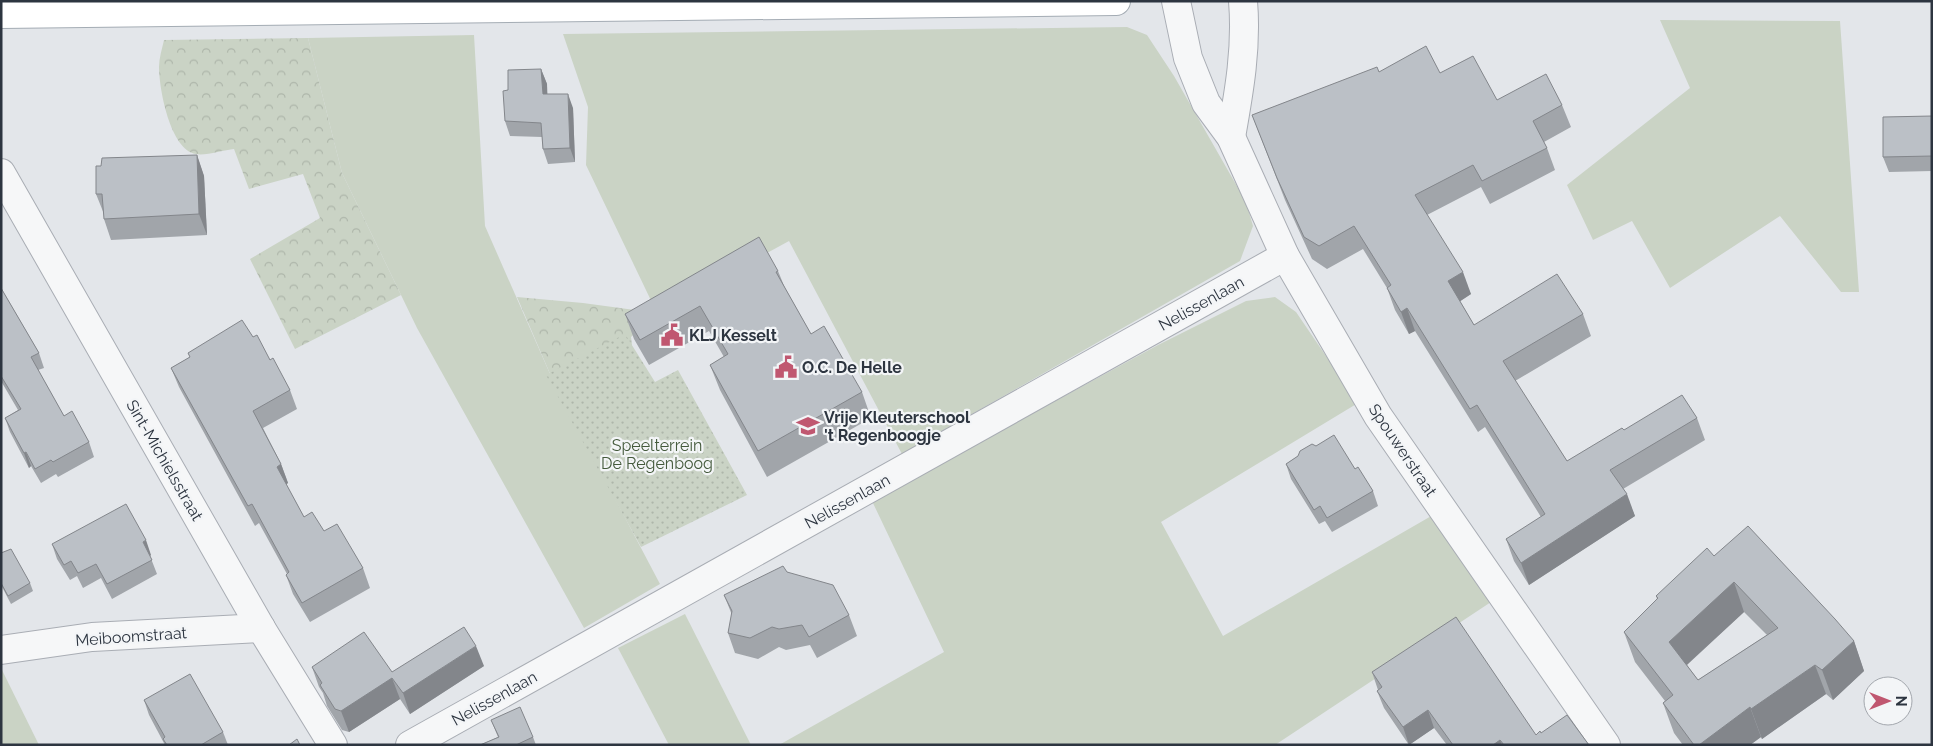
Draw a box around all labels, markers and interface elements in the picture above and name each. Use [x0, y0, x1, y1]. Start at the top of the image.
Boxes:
street label: Nelissenlaan [1155, 272, 1247, 335]
public building icon: KLJ Kesselt [659, 322, 685, 348]
place label: KLJ Kesselt [689, 326, 777, 345]
public building icon: O.C. De Helle [773, 354, 799, 380]
place label: O.C. De Helle [802, 358, 902, 377]
street label: Sint-Michielsstraat [122, 396, 207, 525]
street label: Spouwerstraat [1365, 400, 1441, 501]
place label: Vrije Kleuterschool 't Regenboogje [824, 408, 971, 445]
school or university icon: Vrije Kleuterschool 't Regenboogje [795, 413, 821, 439]
park label: Speelterrein De Regenboog [601, 436, 713, 473]
street label: Nelissenlaan [801, 470, 893, 533]
street label: Meiboomstraat [75, 623, 188, 650]
street label: Nelissenlaan [448, 667, 540, 730]
north arrow [1863, 676, 1913, 726]
text: N [1893, 696, 1909, 706]

